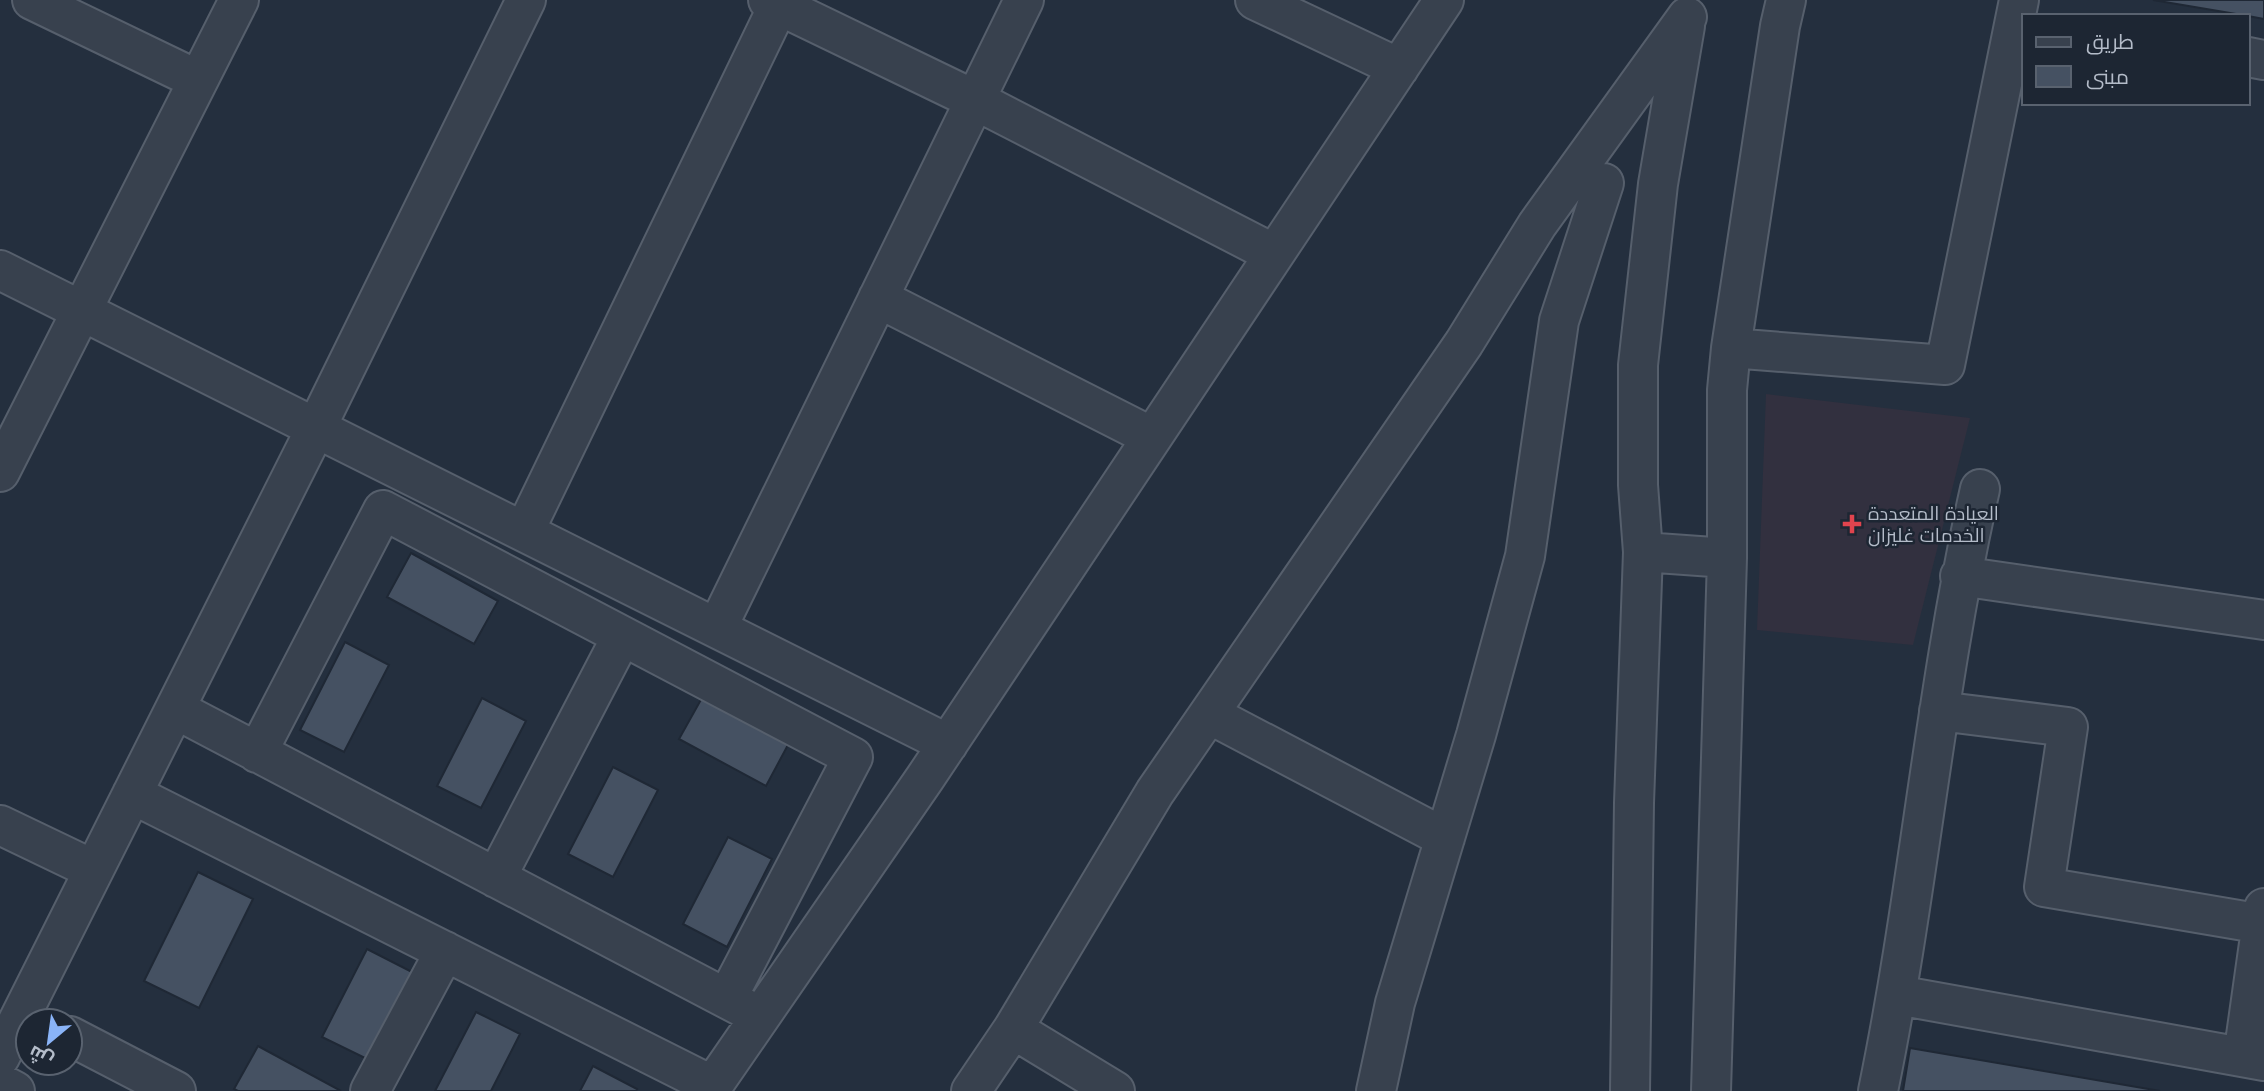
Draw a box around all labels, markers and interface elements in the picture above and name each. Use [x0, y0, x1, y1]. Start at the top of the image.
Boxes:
legend [2022, 14, 2250, 105]
text: طريق [2086, 27, 2134, 57]
text: مبنى [2086, 62, 2129, 92]
place label: العيادة المتعددة الخدمات غليزان [1868, 500, 1999, 549]
marker: العيادة المتعددة الخدمات غليزان [1842, 514, 1862, 534]
north arrow [14, 1007, 84, 1077]
text: ش [24, 1039, 58, 1074]

